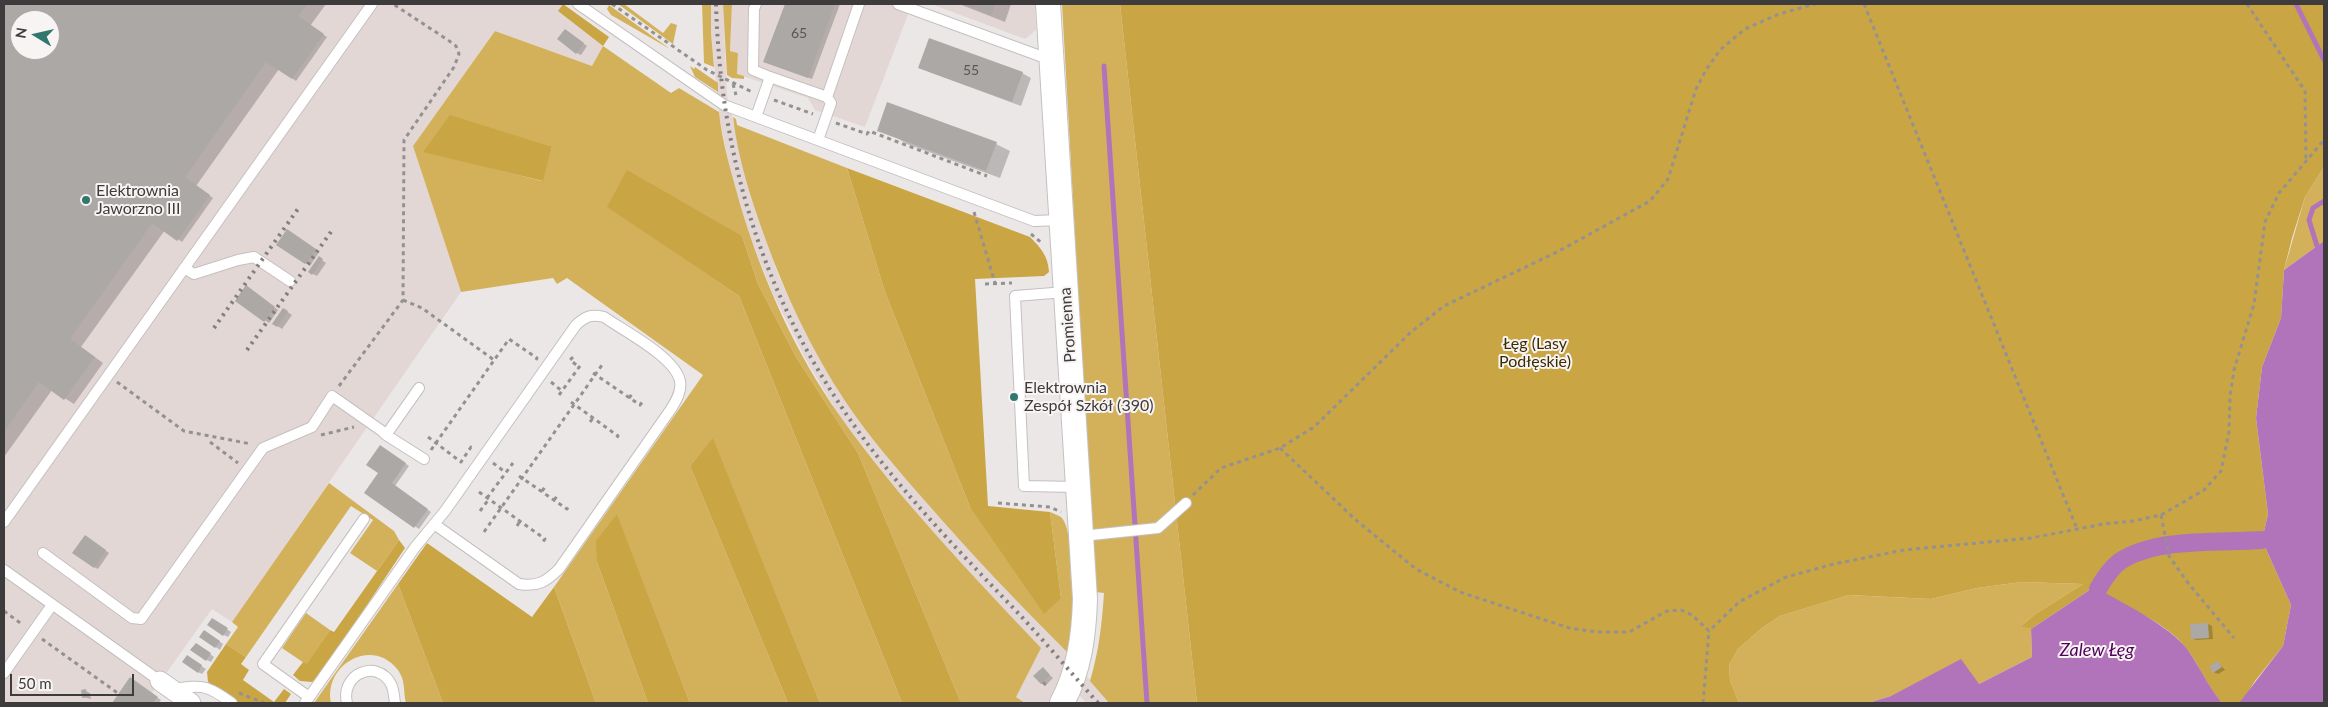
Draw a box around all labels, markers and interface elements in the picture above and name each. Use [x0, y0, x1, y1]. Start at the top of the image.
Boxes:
north arrow [10, 10, 60, 60]
house number: 65 [791, 25, 807, 41]
text: N [11, 26, 30, 39]
house number: 55 [963, 62, 979, 78]
place label: Elektrownia Jaworzno III [96, 181, 180, 219]
marker: Elektrownia Jaworzno III [80, 194, 92, 206]
street label: Promienna [1056, 287, 1080, 363]
park label: Łęg (Lasy Podłęskie) [1499, 334, 1571, 372]
place label: Elektrownia Zespół Szkół (390) [1024, 378, 1153, 416]
marker: Elektrownia Zespół Szkół (390) [1008, 391, 1020, 403]
water label: Zalew Łęg [2060, 639, 2134, 661]
scale bar [12, 664, 136, 696]
text: 50 m [18, 674, 52, 692]

